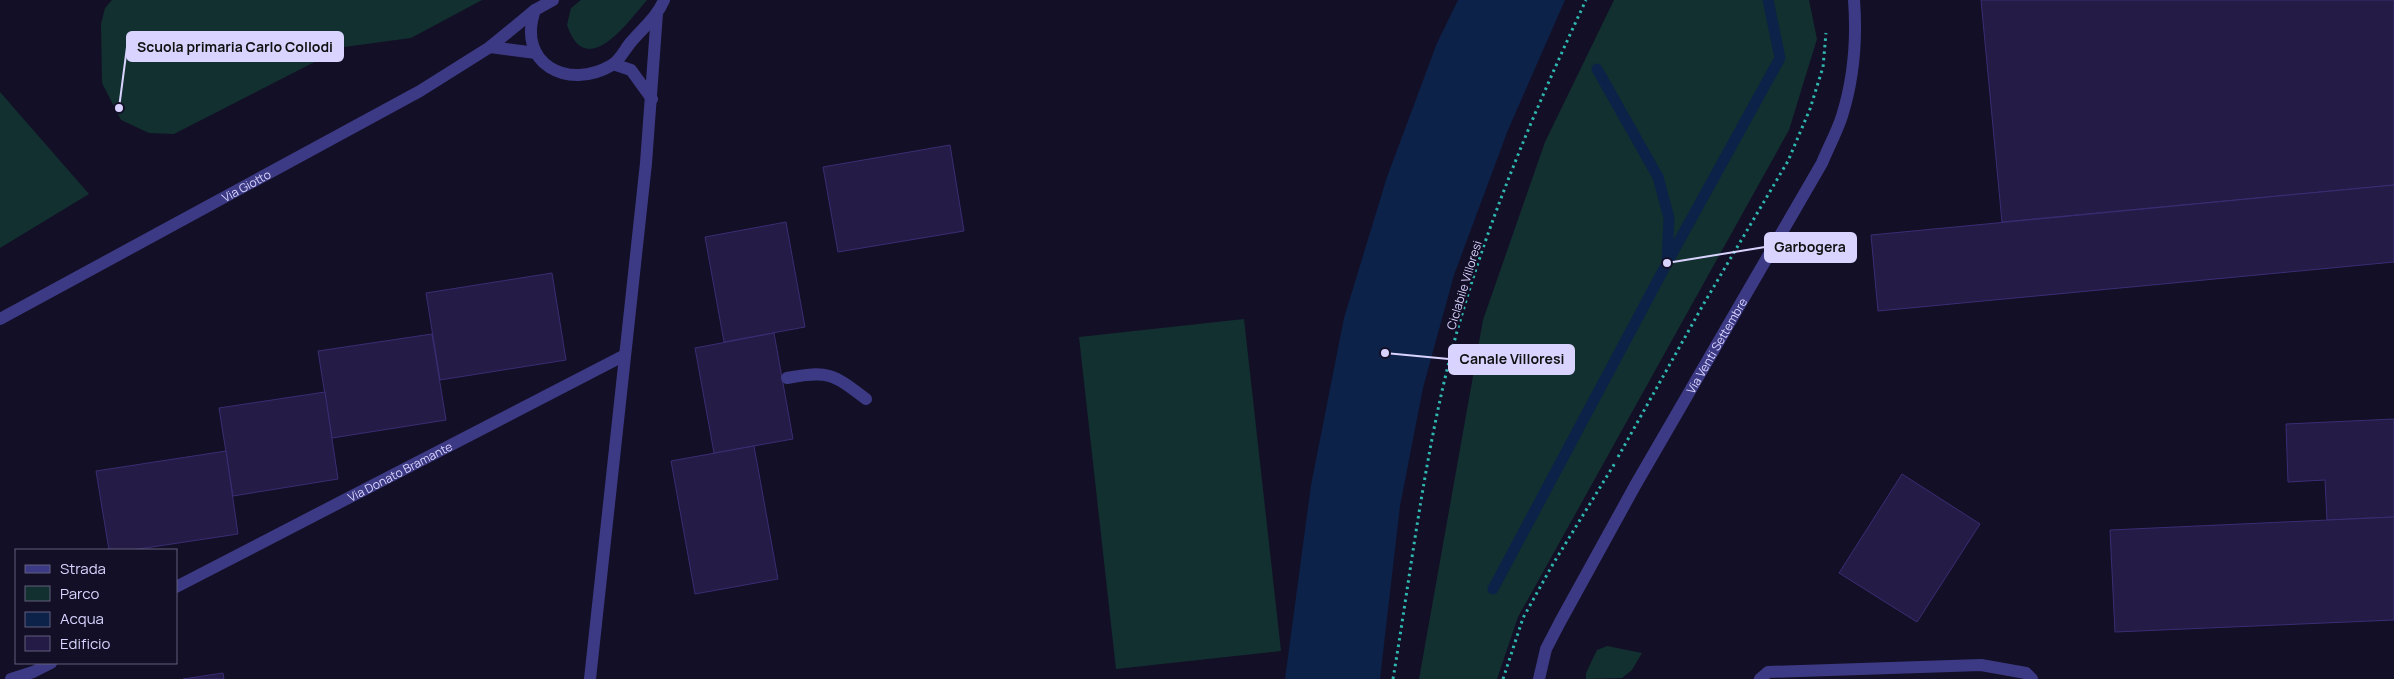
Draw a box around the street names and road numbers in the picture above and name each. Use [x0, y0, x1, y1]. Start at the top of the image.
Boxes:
street label: Via Giotto [219, 165, 274, 206]
street label: Ciclabile Villoresi [1442, 238, 1486, 332]
street label: Via Venti Settembre [1682, 294, 1751, 396]
street label: Via Donato Bramante [345, 437, 455, 505]

